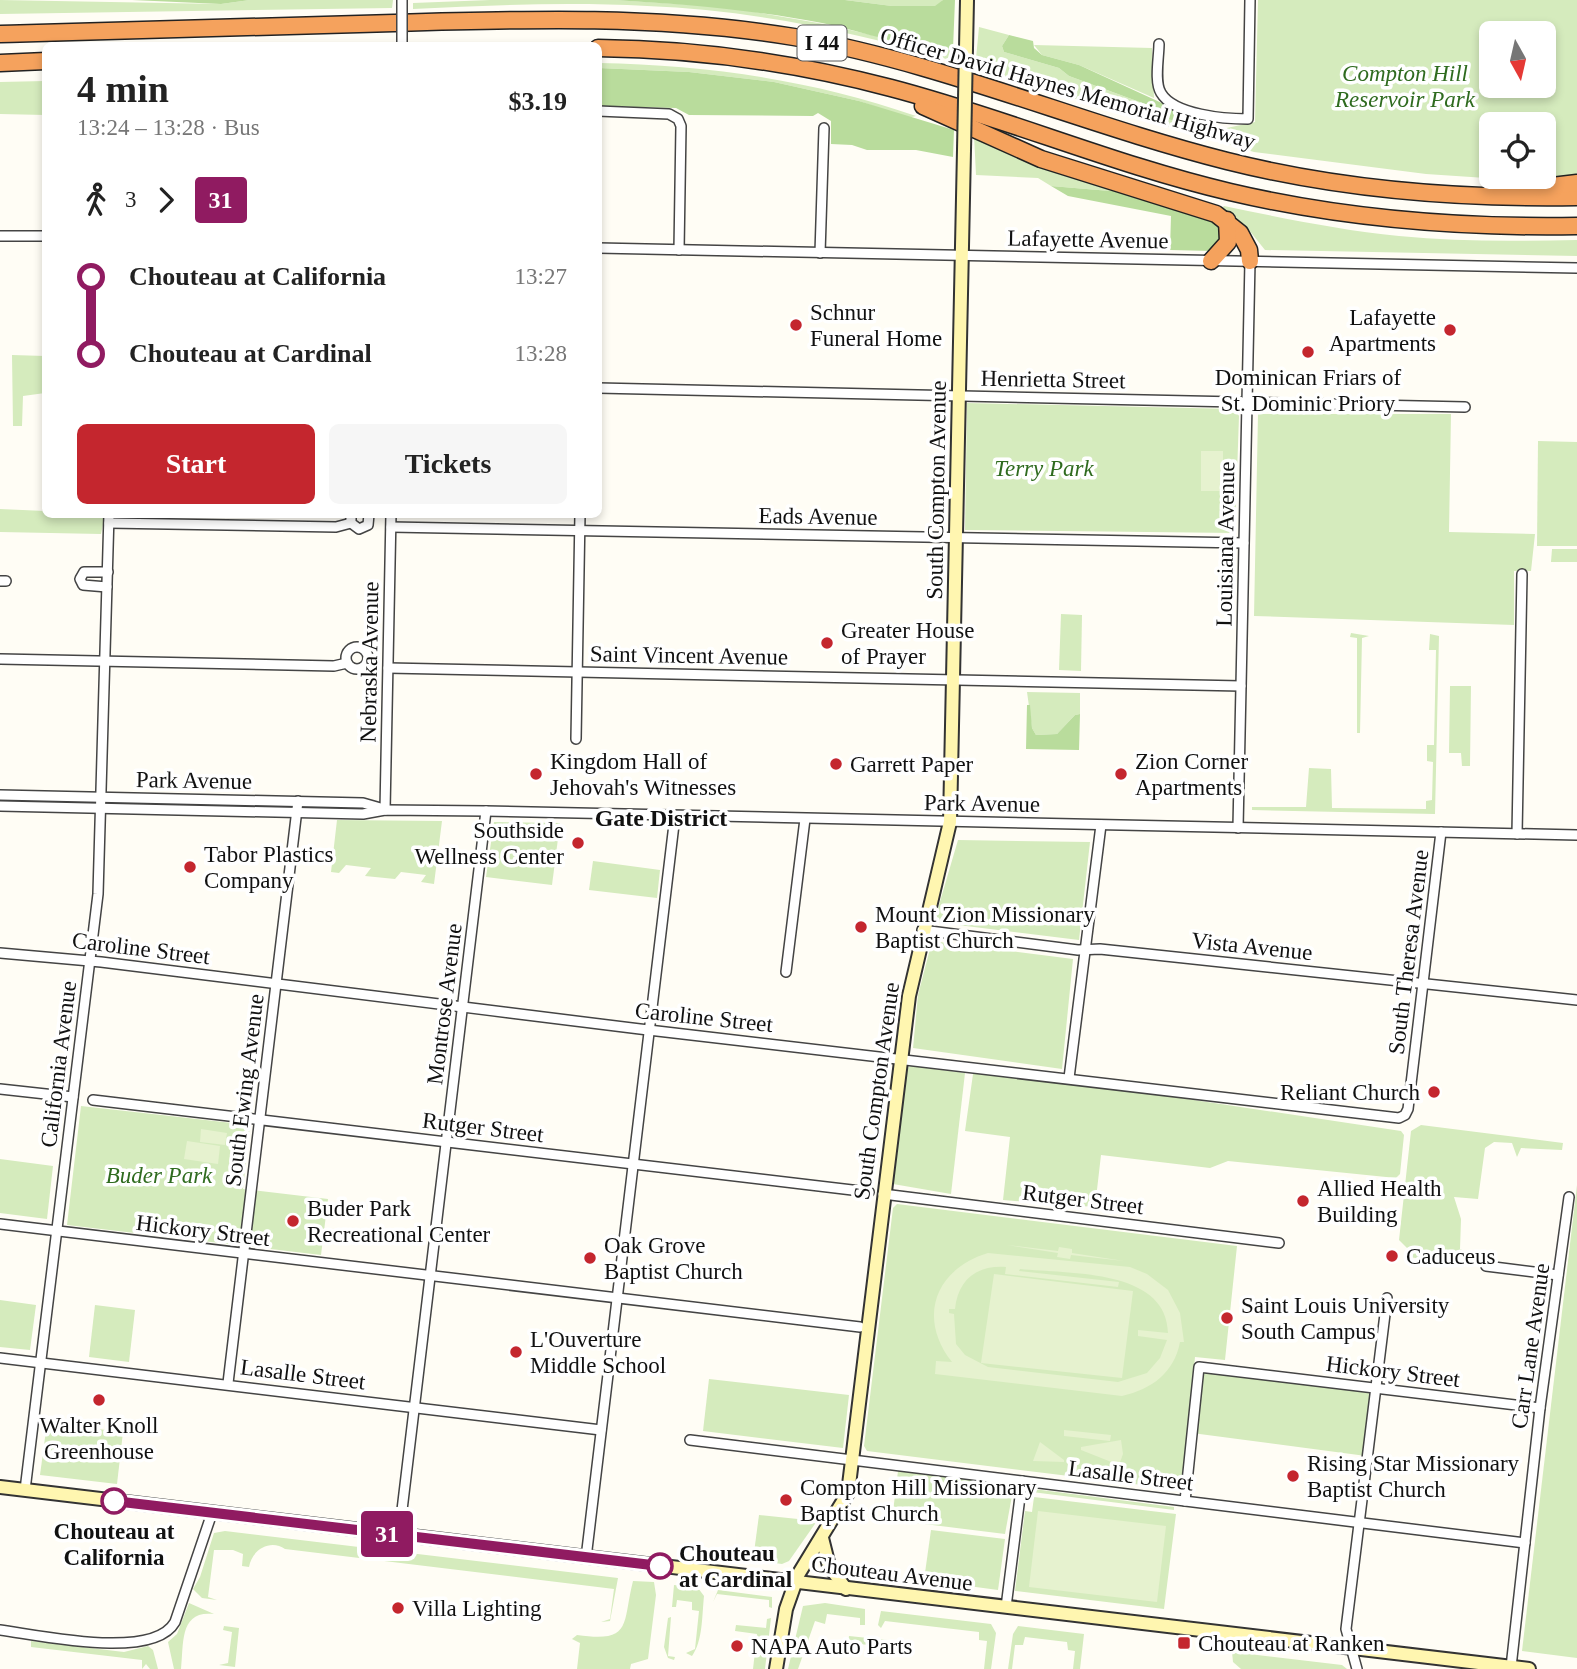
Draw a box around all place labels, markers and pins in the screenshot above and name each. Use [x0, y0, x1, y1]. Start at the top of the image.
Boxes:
place label: Schnur Funeral Home [810, 300, 942, 351]
place label: Lafayette Apartments [1329, 305, 1436, 356]
marker: Schnur Funeral Home [788, 317, 804, 333]
marker: Lafayette Apartments [1442, 322, 1458, 338]
marker: Dominican Friars of St. Dominic Priory [1300, 344, 1316, 360]
place label: Dominican Friars of St. Dominic Priory [1215, 365, 1402, 416]
place label: Greater House of Prayer [841, 618, 974, 669]
marker: Greater House of Prayer [819, 635, 835, 651]
place label: Kingdom Hall of Jehovah's Witnesses [550, 749, 736, 800]
place label: Zion Corner Apartments [1135, 749, 1248, 800]
place label: Garrett Paper [850, 752, 974, 777]
marker: Garrett Paper [828, 756, 844, 772]
marker: Kingdom Hall of Jehovah's Witnesses [528, 766, 544, 782]
marker: Zion Corner Apartments [1113, 766, 1129, 782]
place label: Southside Wellness Center [414, 818, 564, 869]
marker: Southside Wellness Center [570, 835, 586, 851]
place label: Tabor Plastics Company [204, 842, 333, 893]
marker: Tabor Plastics Company [182, 859, 198, 875]
place label: Mount Zion Missionary Baptist Church [875, 902, 1095, 953]
marker: Mount Zion Missionary Baptist Church [853, 919, 869, 935]
place label: Reliant Church [1280, 1080, 1420, 1105]
marker: Reliant Church [1426, 1084, 1442, 1100]
place label: Allied Health Building [1317, 1176, 1442, 1227]
marker: Allied Health Building [1295, 1193, 1311, 1209]
place label: Buder Park Recreational Center [307, 1196, 491, 1247]
marker: Buder Park Recreational Center [285, 1213, 301, 1229]
place label: Oak Grove Baptist Church [604, 1233, 743, 1284]
place label: Caduceus [1406, 1244, 1495, 1269]
marker: Caduceus [1384, 1248, 1400, 1264]
marker: Oak Grove Baptist Church [582, 1250, 598, 1266]
place label: Saint Louis University South Campus [1241, 1293, 1450, 1344]
marker: Saint Louis University South Campus [1219, 1310, 1235, 1326]
place label: L'Ouverture Middle School [530, 1327, 666, 1378]
marker: L'Ouverture Middle School [508, 1344, 524, 1360]
marker: Walter Knoll Greenhouse [91, 1392, 107, 1408]
place label: Walter Knoll Greenhouse [40, 1413, 158, 1464]
place label: Rising Star Missionary Baptist Church [1307, 1451, 1520, 1502]
marker: Rising Star Missionary Baptist Church [1285, 1468, 1301, 1484]
place label: Compton Hill Missionary Baptist Church [800, 1475, 1037, 1526]
marker: Chouteau at California [101, 1488, 127, 1514]
marker: Compton Hill Missionary Baptist Church [778, 1492, 794, 1508]
place label: Chouteau at California [54, 1519, 175, 1570]
place label: Chouteau at Cardinal [679, 1541, 792, 1592]
marker: Chouteau at Cardinal [647, 1553, 673, 1579]
place label: Villa Lighting [412, 1596, 542, 1621]
marker: Villa Lighting [390, 1600, 406, 1616]
place label: Chouteau at Ranken [1198, 1631, 1385, 1656]
place label: NAPA Auto Parts [751, 1634, 913, 1659]
marker: Chouteau at Ranken [1176, 1635, 1192, 1651]
marker: NAPA Auto Parts [729, 1638, 745, 1654]

